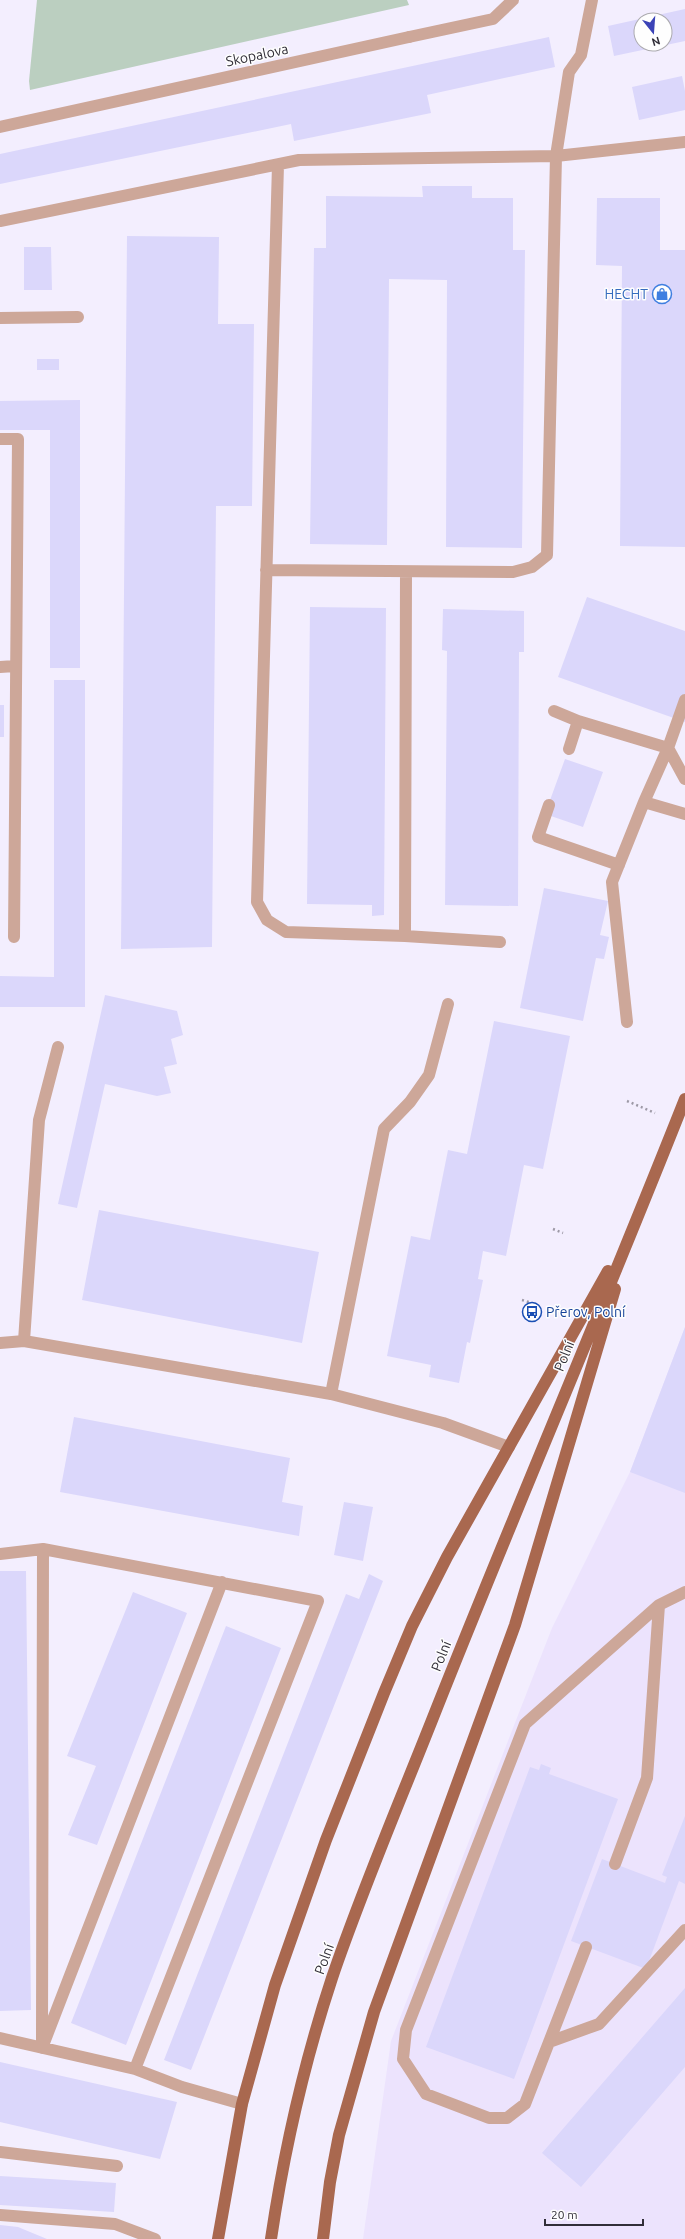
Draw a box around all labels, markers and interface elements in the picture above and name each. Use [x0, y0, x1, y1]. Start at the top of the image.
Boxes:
north arrow [633, 12, 673, 52]
text: N [650, 35, 662, 49]
street label: Skopalova [224, 41, 290, 69]
shop icon: HECHT [651, 283, 673, 305]
place label: HECHT [604, 286, 648, 302]
bus stop icon: Přerov, Polní [521, 1301, 543, 1323]
place label: Přerov, Polní [546, 1304, 626, 1320]
street label: Polní [551, 1338, 578, 1374]
street label: Polní [428, 1638, 455, 1674]
street label: Polní [311, 1941, 337, 1977]
scale bar [545, 2201, 643, 2227]
text: 20 m [551, 2208, 578, 2221]

